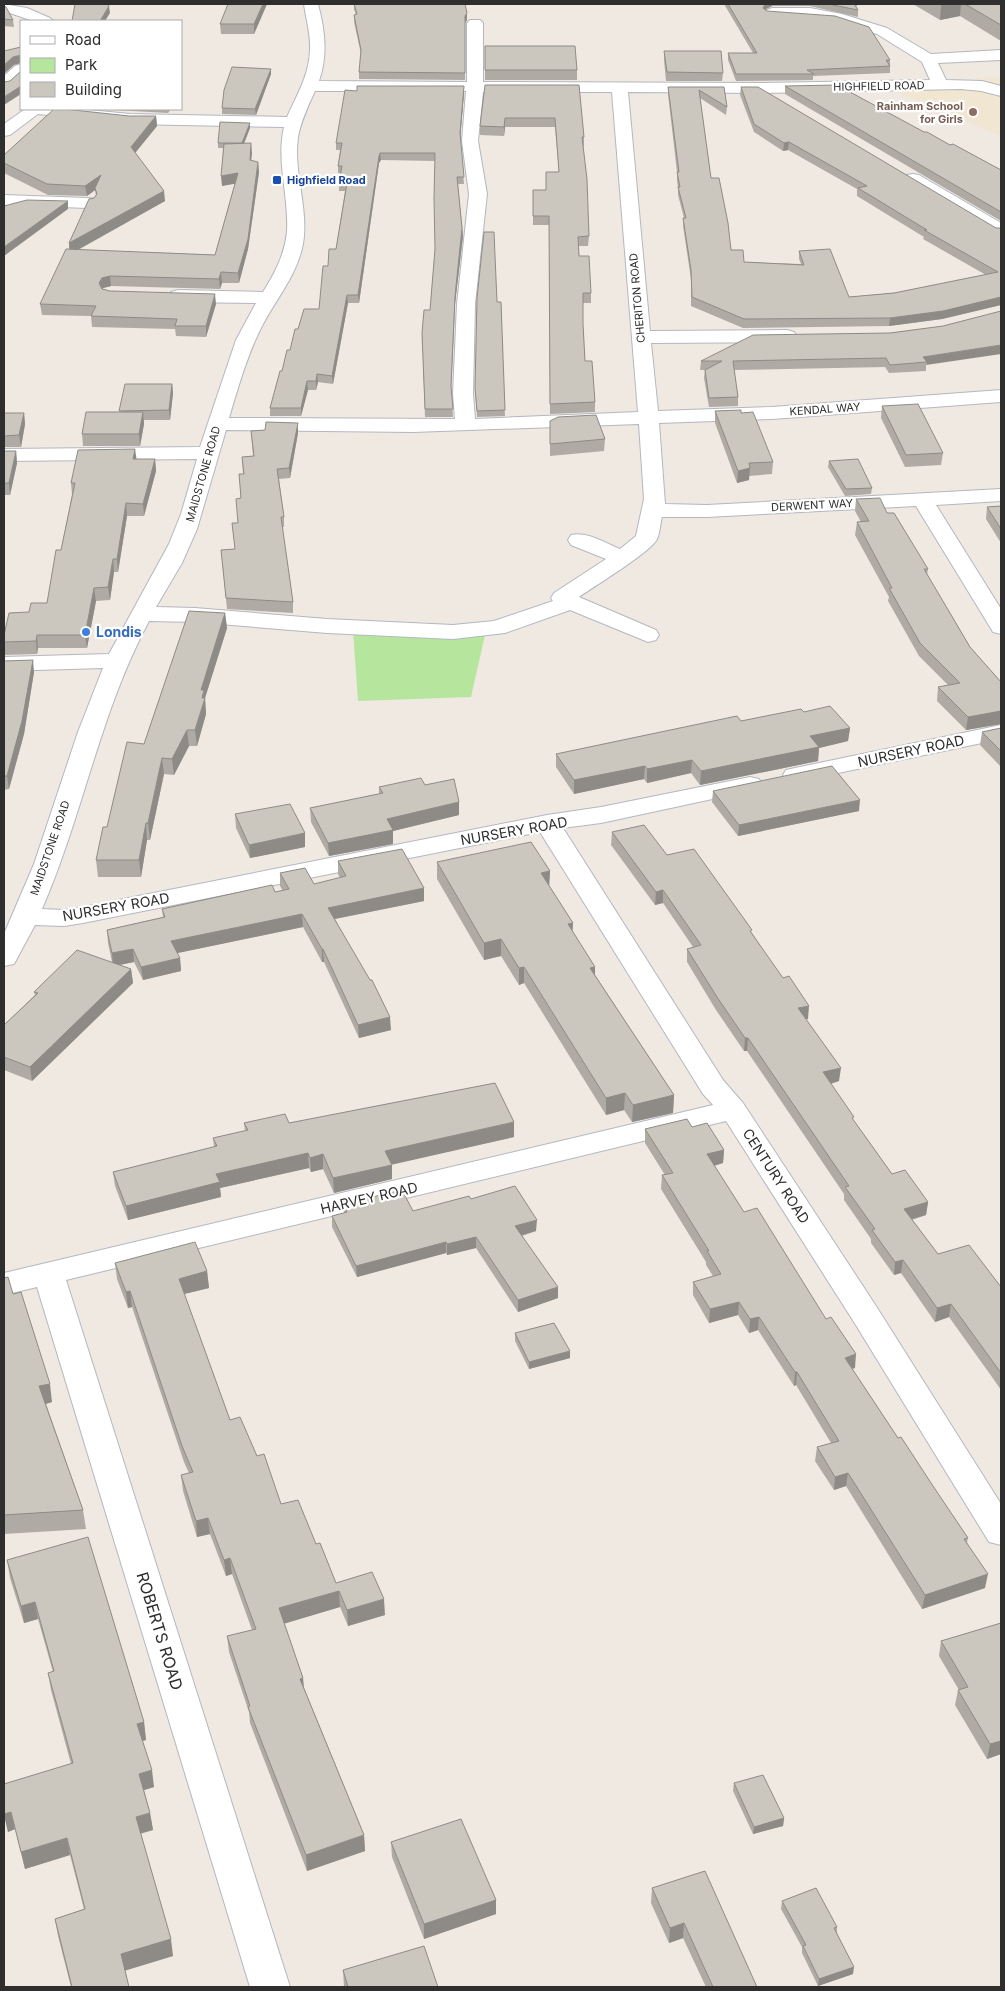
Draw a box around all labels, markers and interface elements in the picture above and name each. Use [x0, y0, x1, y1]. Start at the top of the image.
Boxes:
legend [20, 20, 182, 110]
text: Road [65, 30, 101, 49]
text: Park [65, 55, 98, 74]
street label: HIGHFIELD ROAD [833, 78, 925, 94]
text: Building [65, 80, 122, 99]
place label: Rainham School for Girls [877, 99, 963, 126]
marker: Rainham School for Girls [967, 106, 979, 118]
place label: Highfield Road [287, 173, 366, 187]
marker: Highfield Road [271, 174, 283, 186]
street label: CHERITON ROAD [626, 252, 648, 343]
street label: KENDAL WAY [789, 399, 862, 418]
street label: MAIDSTONE ROAD [183, 424, 223, 524]
street label: DERWENT WAY [771, 496, 854, 514]
place label: Londis [96, 623, 142, 640]
marker: Londis [80, 626, 92, 638]
street label: NURSERY ROAD [856, 731, 966, 770]
street label: MAIDSTONE ROAD [27, 799, 73, 897]
street label: NURSERY ROAD [459, 813, 569, 848]
street label: NURSERY ROAD [61, 889, 171, 924]
street label: CENTURY ROAD [739, 1125, 813, 1226]
street label: HARVEY ROAD [319, 1178, 419, 1217]
street label: ROBERTS ROAD [133, 1569, 187, 1693]

